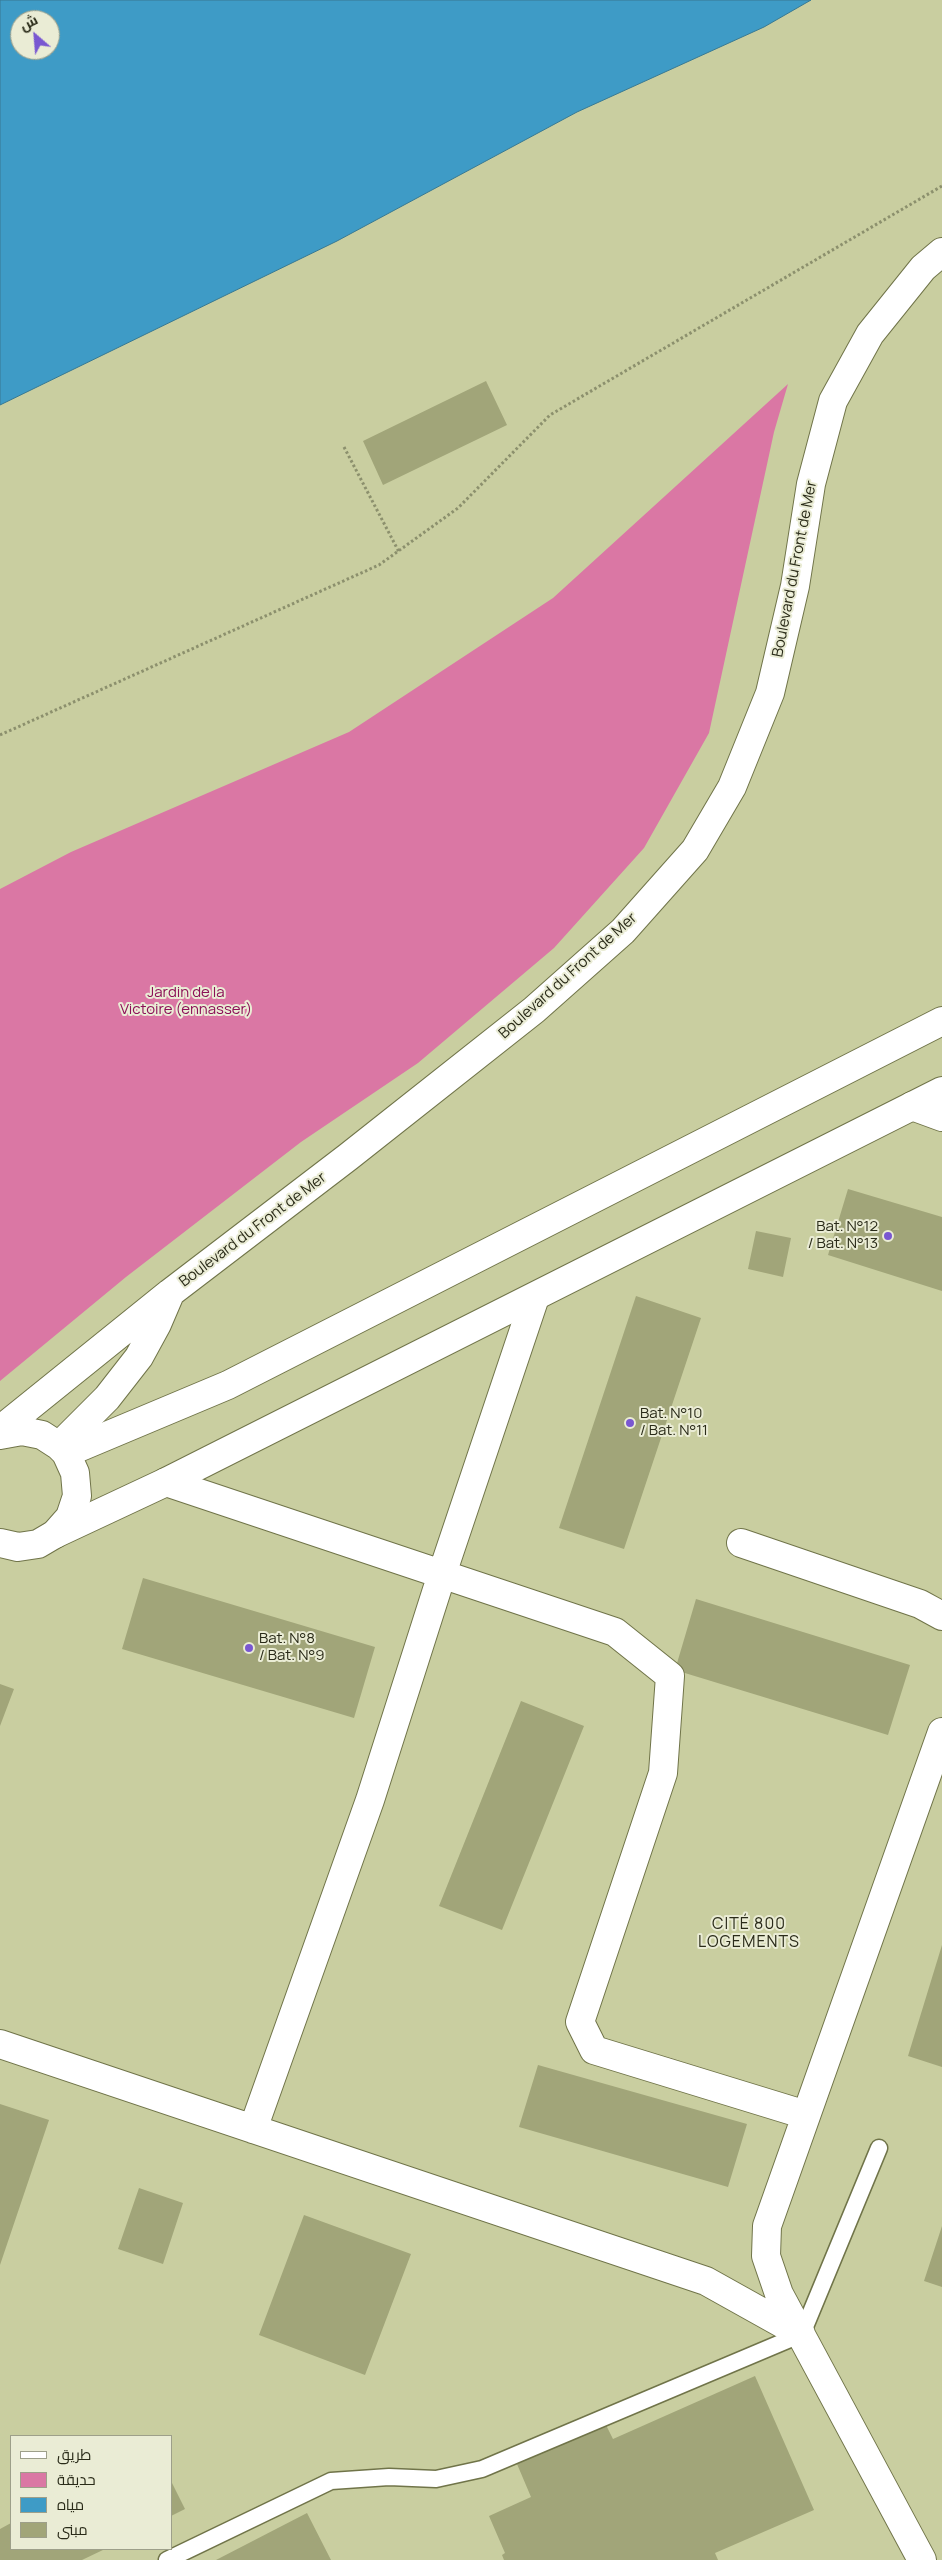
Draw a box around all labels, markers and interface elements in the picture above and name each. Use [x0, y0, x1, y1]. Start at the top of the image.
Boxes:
north arrow [10, 10, 60, 60]
text: ش [16, 10, 41, 35]
street label: Boulevard du Front de Mer [769, 479, 821, 659]
street label: Boulevard du Front de Mer [495, 909, 641, 1043]
park label: Jardin de la Victoire (ennasser) [120, 984, 252, 1019]
street label: Boulevard du Front de Mer [176, 1169, 330, 1291]
place label: Bat. N°12 / Bat. N°13 [808, 1218, 878, 1253]
marker: Bat. N°12 / Bat. N°13 [882, 1230, 894, 1242]
place label: Bat. N°10 / Bat. N°11 [640, 1405, 708, 1440]
marker: Bat. N°10 / Bat. N°11 [624, 1417, 636, 1429]
place label: Bat. N°8 / Bat. N°9 [259, 1630, 324, 1665]
marker: Bat. N°8 / Bat. N°9 [243, 1642, 255, 1654]
district label: CITÉ 800 LOGEMENTS [697, 1915, 801, 1953]
legend [10, 2435, 172, 2550]
text: طريق [57, 2444, 91, 2465]
text: حديقة [57, 2469, 96, 2490]
text: مياه [57, 2494, 84, 2515]
text: مبنى [57, 2519, 88, 2540]

